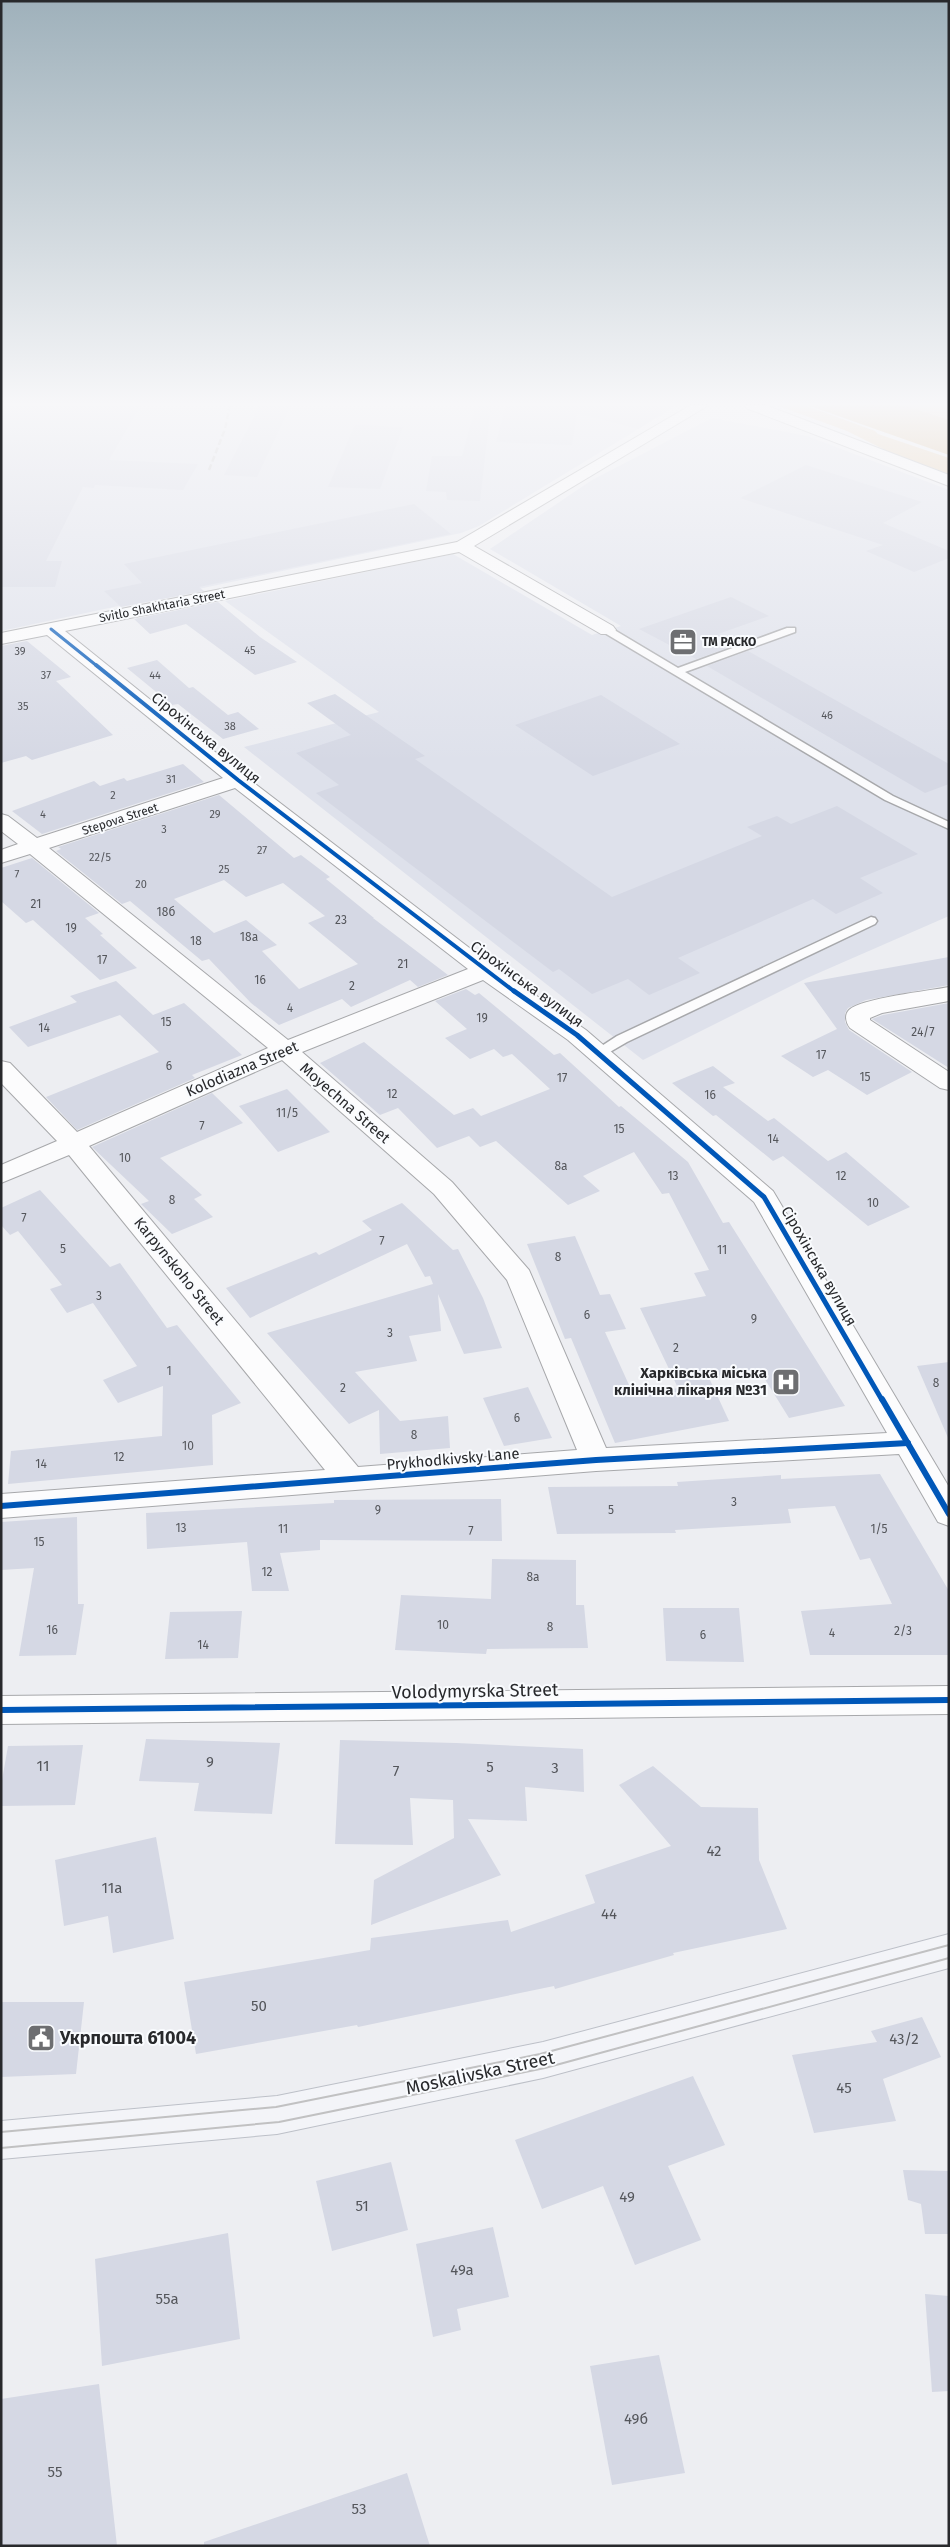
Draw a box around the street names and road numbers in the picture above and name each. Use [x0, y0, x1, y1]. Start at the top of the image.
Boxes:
street label: Svitlo Shakhtaria Street [98, 587, 227, 625]
street label: Сірохінська вулиця [148, 688, 264, 788]
street label: Stepova Street [80, 800, 161, 838]
street label: Сірохінська вулиця [467, 937, 587, 1031]
street label: Kolodiazna Street [183, 1037, 301, 1101]
street label: Moyechna Street [296, 1059, 394, 1147]
street label: Сірохінська вулиця [777, 1203, 861, 1329]
street label: Karpynskoho Street [130, 1214, 228, 1329]
street label: Prykhodkivsky Lane [386, 1444, 520, 1474]
street label: Volodymyrska Street [391, 1679, 559, 1703]
street label: Moskalivska Street [404, 2046, 557, 2099]

